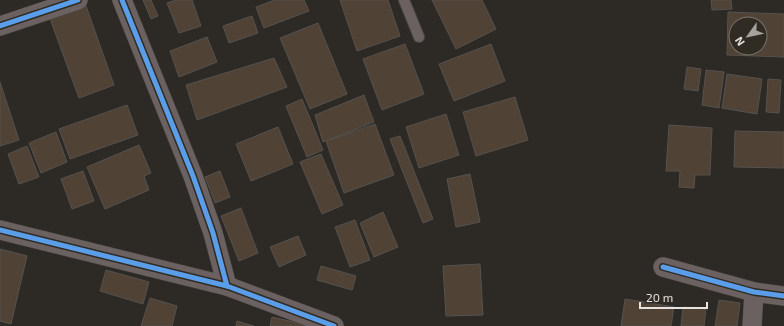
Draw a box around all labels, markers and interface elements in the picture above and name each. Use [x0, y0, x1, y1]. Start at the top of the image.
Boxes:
north arrow [728, 16, 768, 56]
text: N [732, 35, 747, 49]
scale bar [640, 284, 707, 310]
text: 20 m [646, 290, 673, 304]

